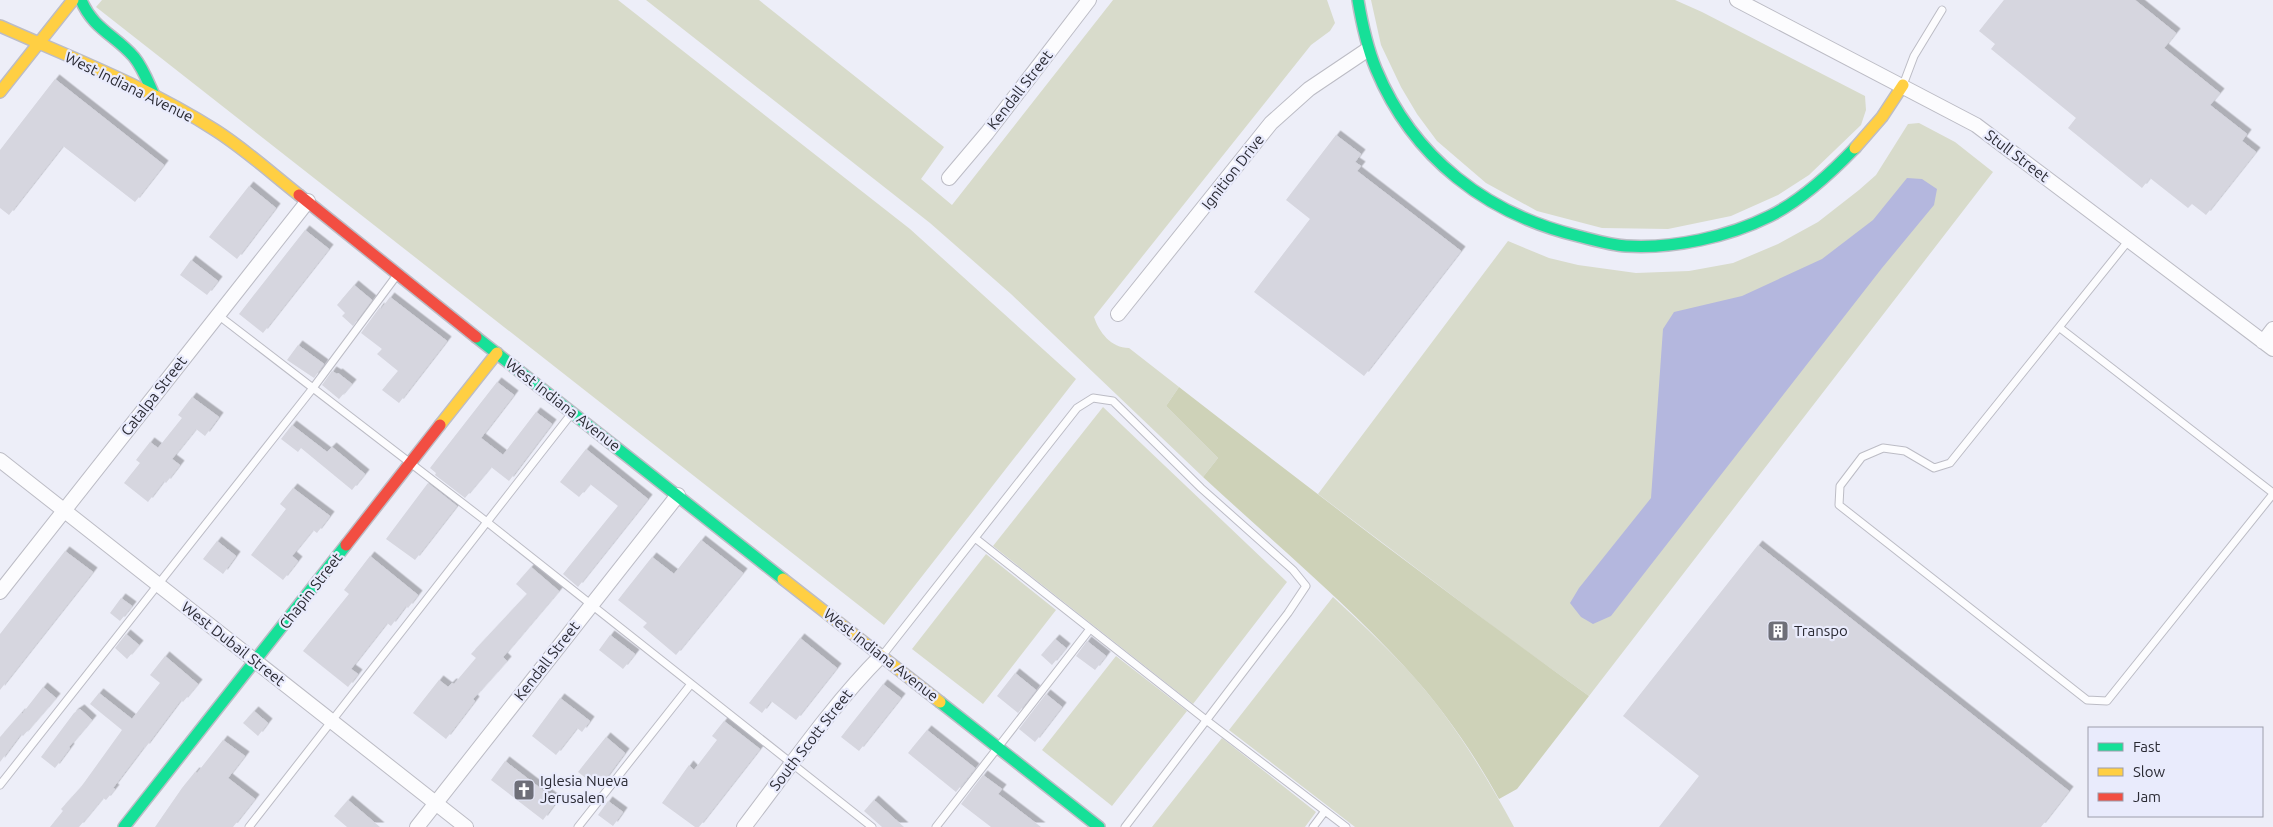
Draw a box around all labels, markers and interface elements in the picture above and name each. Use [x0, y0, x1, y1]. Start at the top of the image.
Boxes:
street label: Kendall Street [984, 47, 1056, 133]
street label: West Indiana Avenue [62, 48, 196, 125]
street label: Stull Street [1982, 126, 2053, 185]
street label: Ignition Drive [1198, 131, 1267, 213]
street label: Catalpa Street [117, 352, 190, 439]
street label: West Indiana Avenue [503, 355, 624, 455]
street label: Chapin Street [276, 549, 346, 632]
street label: West Dubail Street [178, 598, 288, 689]
street label: West Indiana Avenue [821, 605, 942, 705]
street label: Kendall Street [511, 618, 583, 704]
building icon: Transpo [1766, 619, 1790, 643]
place label: Transpo [1794, 622, 1848, 639]
street label: South Scott Street [766, 686, 855, 794]
legend [2088, 727, 2263, 817]
text: Fast [2133, 738, 2161, 755]
text: Slow [2133, 763, 2166, 780]
place label: Iglesia Nueva Jerusalen [540, 772, 629, 806]
church icon: Iglesia Nueva Jerusalen [512, 778, 536, 802]
text: Jam [2133, 788, 2161, 805]

